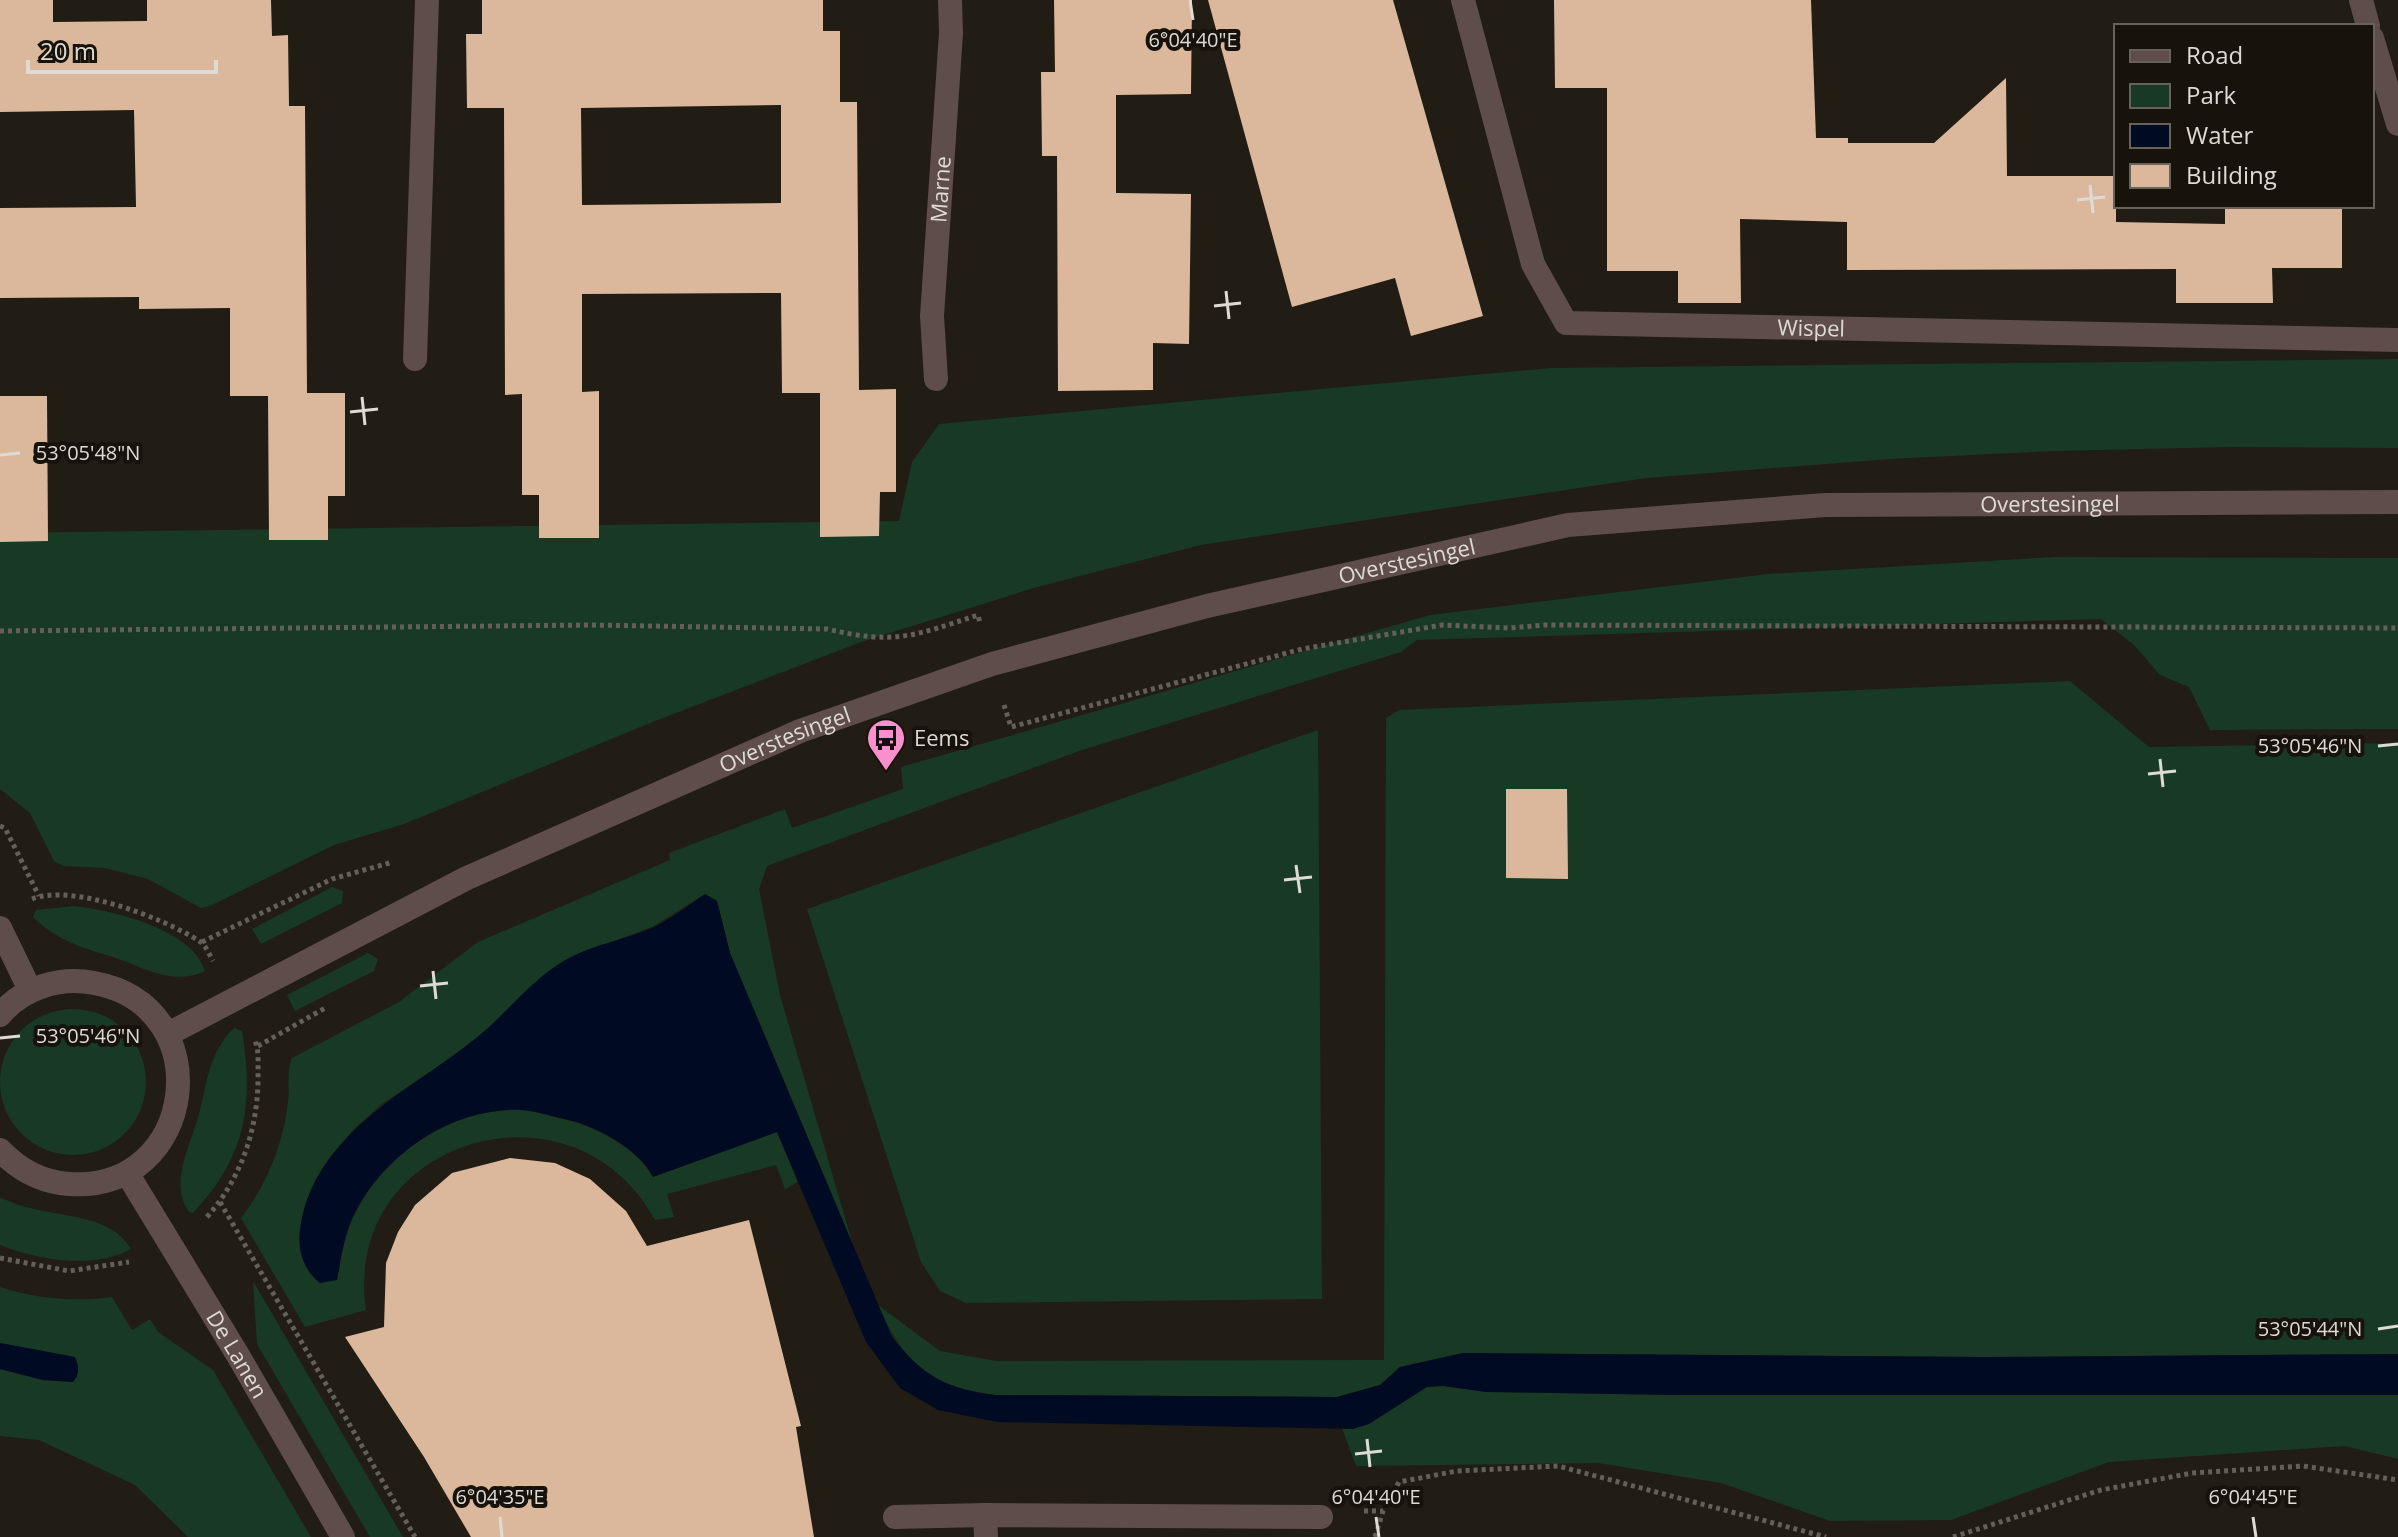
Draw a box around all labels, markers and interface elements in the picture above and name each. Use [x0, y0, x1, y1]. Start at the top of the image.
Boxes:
scale bar [28, 24, 216, 74]
legend [2114, 24, 2374, 208]
text: 6°04'40"E [1148, 26, 1238, 53]
text: 20 m [40, 34, 96, 67]
text: Road [2186, 38, 2243, 71]
text: Park [2186, 78, 2237, 111]
text: Water [2186, 118, 2254, 151]
street label: Marne [922, 155, 957, 224]
text: Building [2186, 158, 2277, 191]
street label: Wispel [1777, 311, 1845, 343]
text: 53°05'48"N [36, 439, 140, 466]
street label: Overstesingel [1980, 487, 2120, 518]
street label: Overstesingel [1335, 530, 1478, 590]
street label: Overstesingel [714, 699, 854, 779]
bus stop icon: Eems [865, 717, 907, 772]
place label: Eems [914, 722, 969, 752]
text: 53°05'46"N [2258, 732, 2362, 759]
text: 53°05'46"N [36, 1022, 140, 1049]
street label: De Lanen [200, 1304, 275, 1403]
text: 53°05'44"N [2258, 1315, 2362, 1342]
text: 6°04'35"E [455, 1483, 545, 1510]
text: 6°04'40"E [1331, 1483, 1421, 1510]
text: 6°04'45"E [2208, 1483, 2298, 1510]

